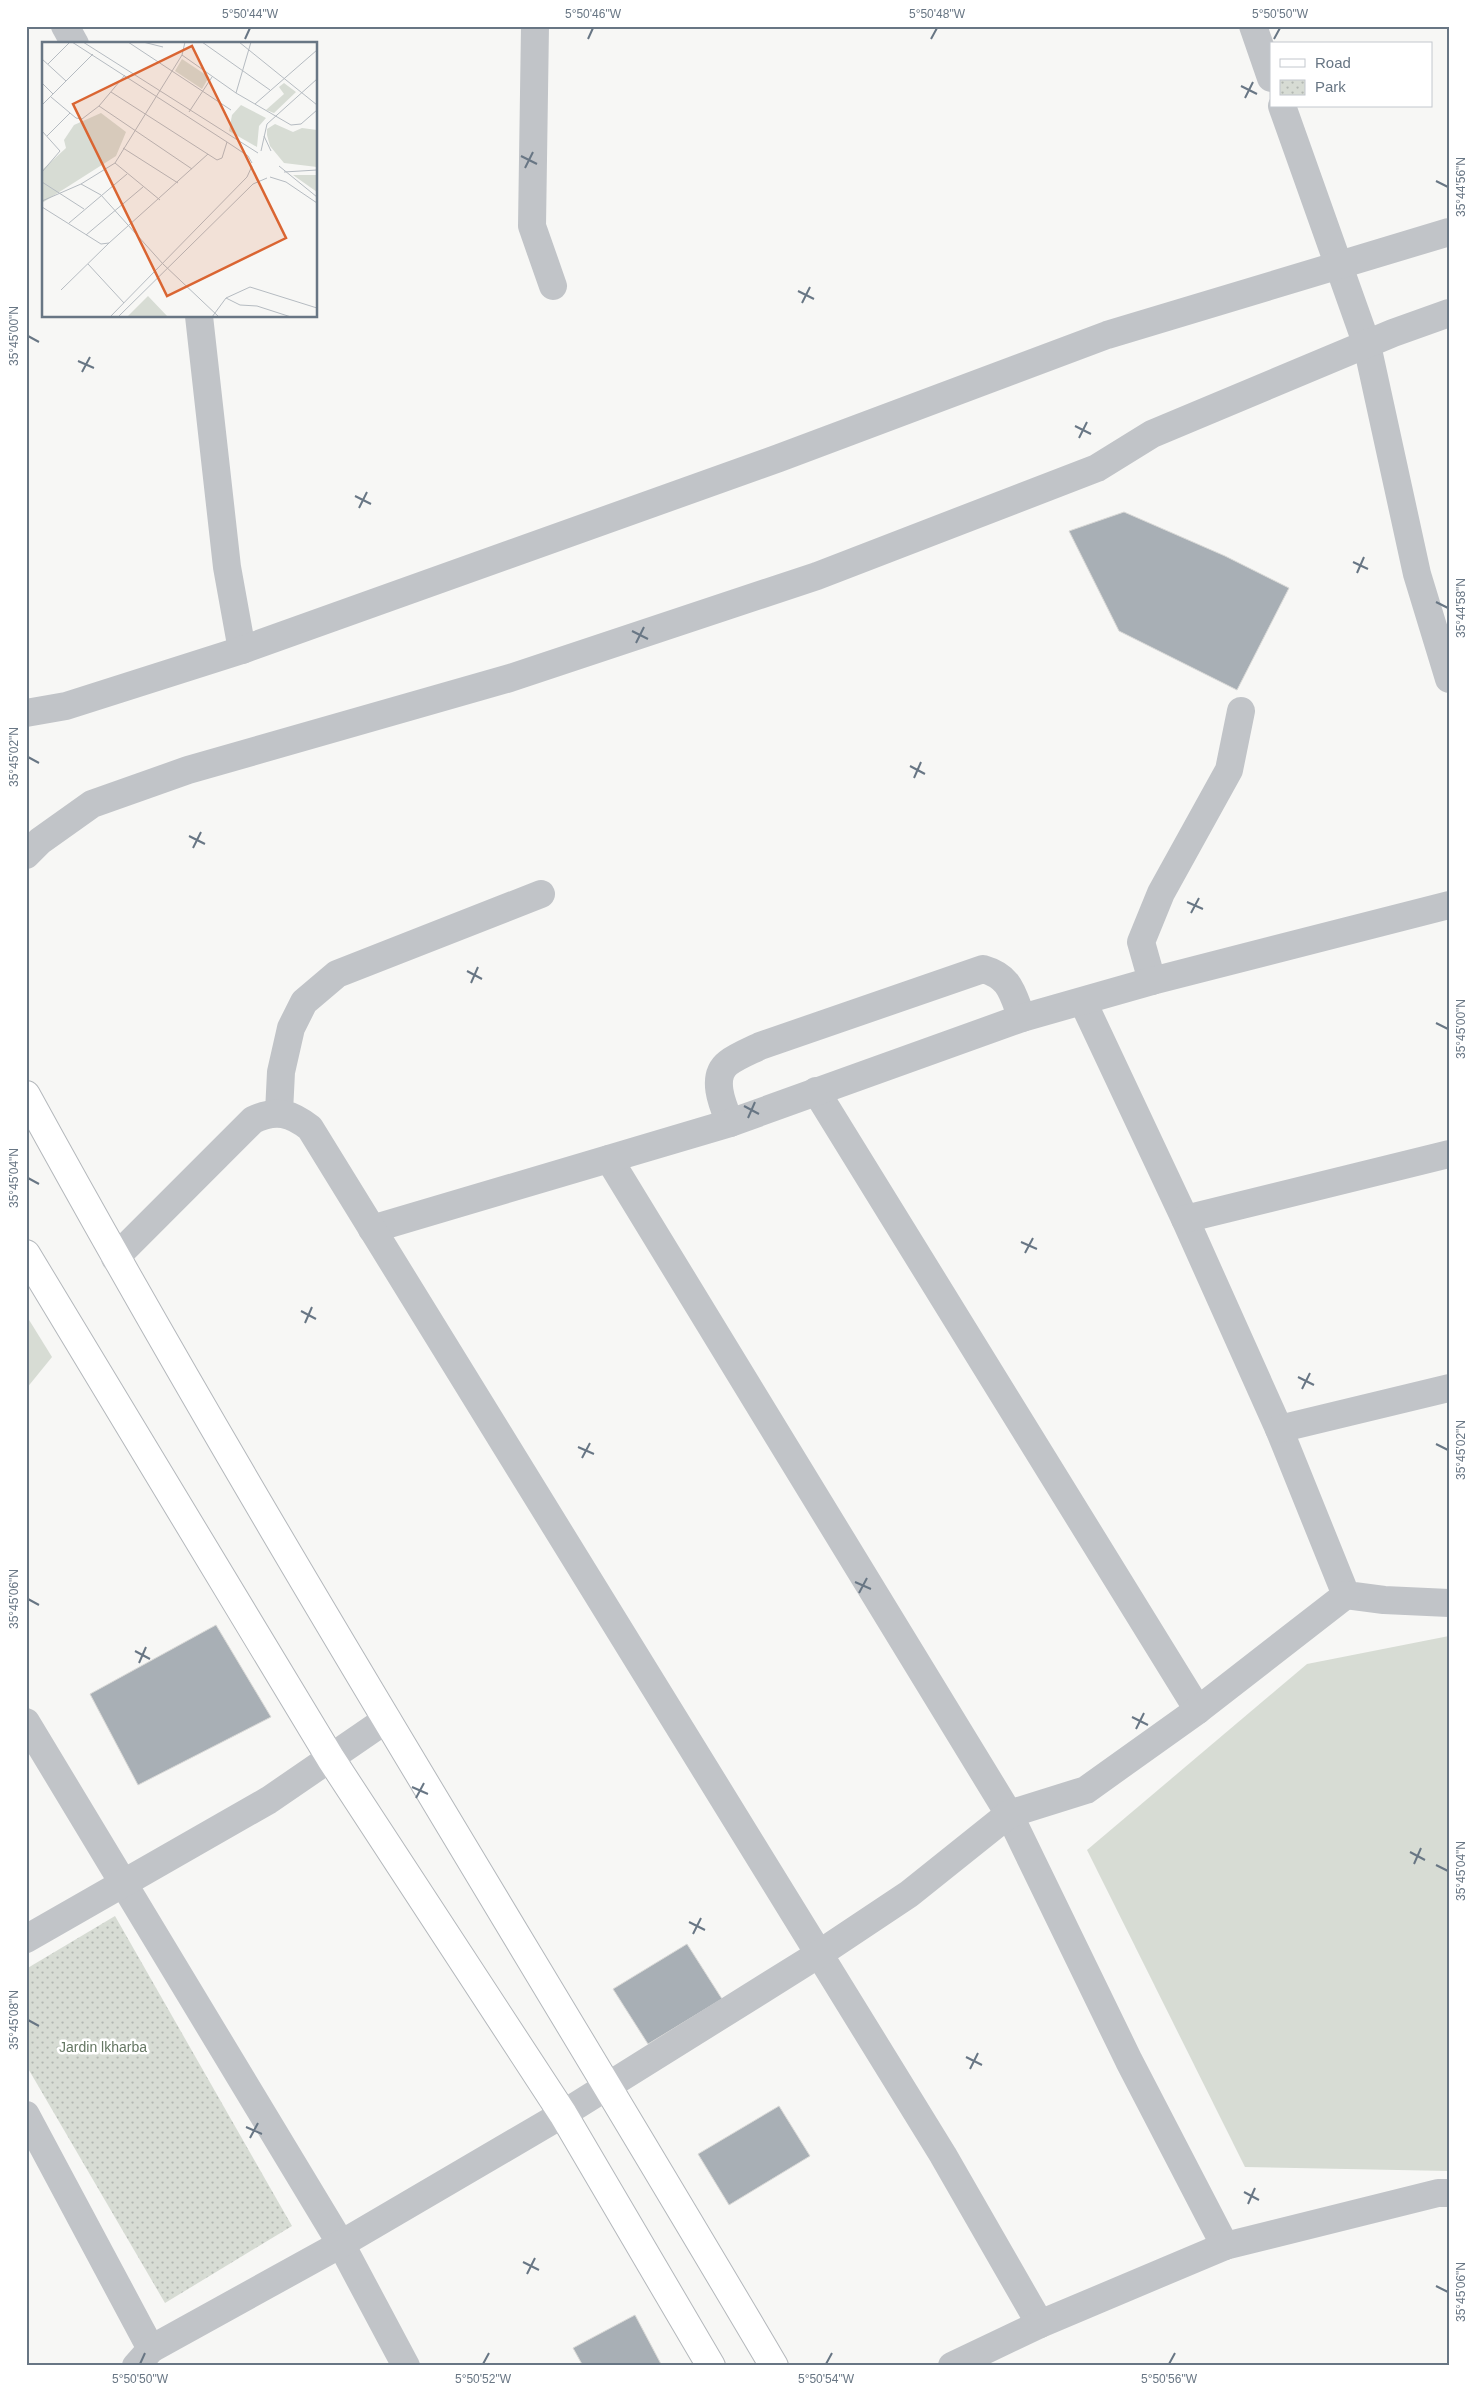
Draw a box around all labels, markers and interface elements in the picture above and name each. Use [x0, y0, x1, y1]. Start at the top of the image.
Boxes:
text: 5°50'44"W [222, 7, 279, 21]
text: 5°50'46"W [565, 7, 622, 21]
text: 5°50'48"W [909, 7, 966, 21]
text: 5°50'50"W [1252, 7, 1309, 21]
inset map [42, 42, 318, 318]
legend [1270, 42, 1432, 108]
text: Road [1315, 54, 1351, 71]
text: Park [1315, 78, 1346, 95]
text: 35°44'56"N [1454, 157, 1468, 217]
text: 35°45'00"N [7, 306, 21, 366]
text: 35°44'58"N [1454, 578, 1468, 638]
text: 35°45'02"N [7, 727, 21, 787]
text: 35°45'00"N [1454, 999, 1468, 1059]
text: 35°45'04"N [7, 1148, 21, 1208]
text: 35°45'02"N [1454, 1420, 1468, 1480]
text: 35°45'06"N [7, 1569, 21, 1629]
text: 35°45'04"N [1454, 1841, 1468, 1901]
text: 35°45'08"N [7, 1990, 21, 2050]
park label: Jardin lkharba [59, 2039, 147, 2055]
text: 35°45'06"N [1454, 2262, 1468, 2322]
text: 5°50'50"W [112, 2372, 169, 2386]
text: 5°50'52"W [455, 2372, 512, 2386]
text: 5°50'54"W [798, 2372, 855, 2386]
text: 5°50'56"W [1141, 2372, 1198, 2386]

